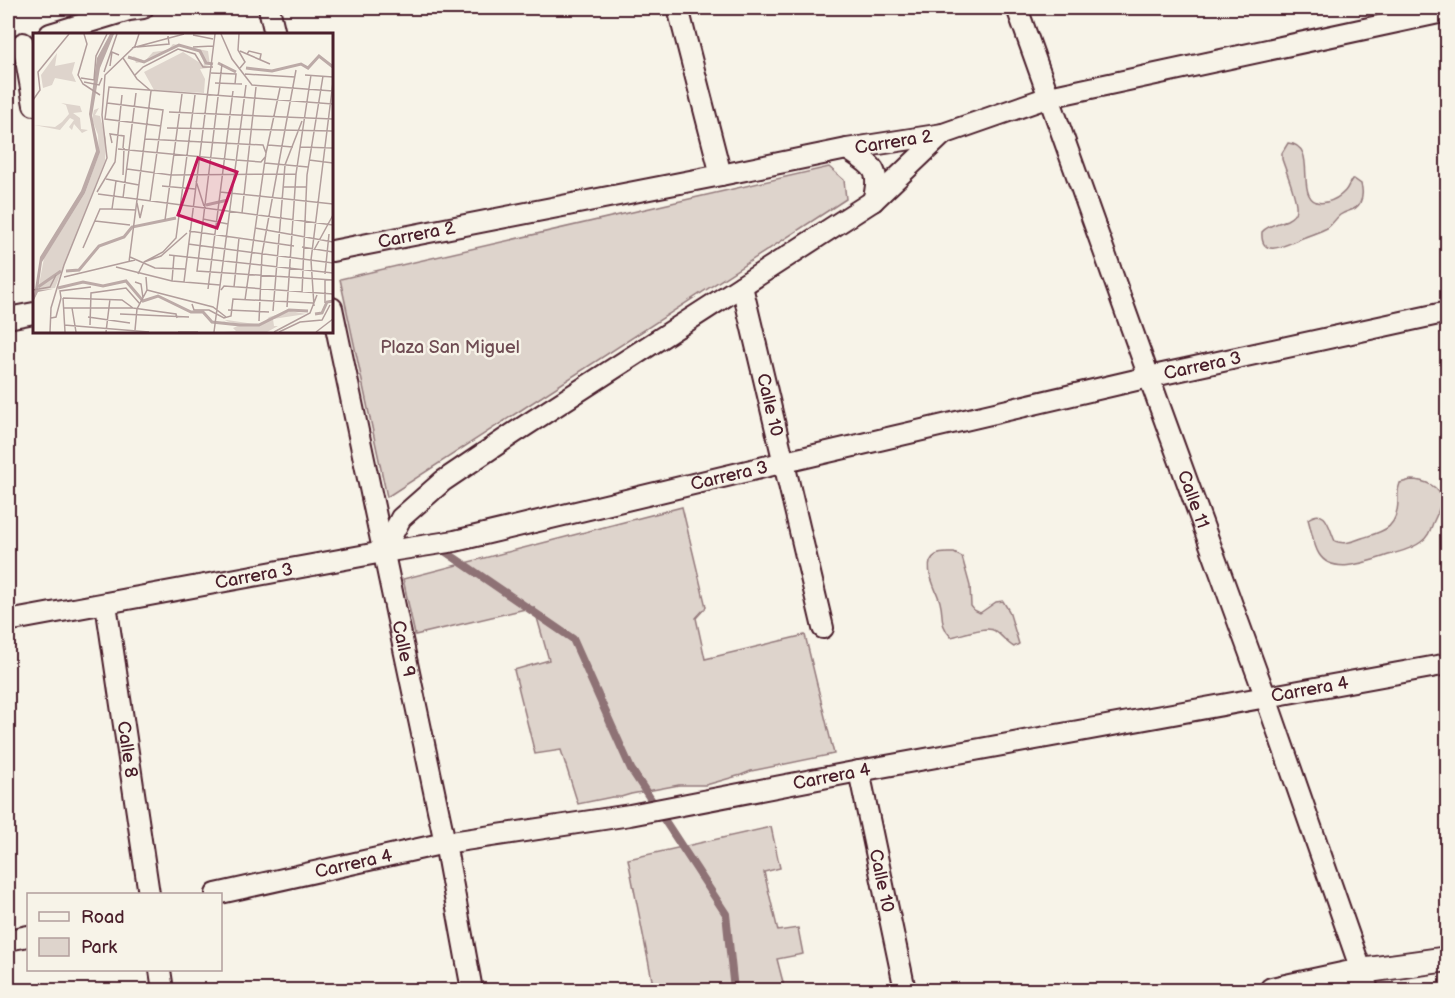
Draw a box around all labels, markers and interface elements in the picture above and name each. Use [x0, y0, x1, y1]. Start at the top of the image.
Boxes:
inset map [33, 33, 333, 333]
street label: Carrera 2 [853, 126, 934, 159]
street label: Carrera 2 [376, 217, 457, 253]
park label: Plaza San Miguel [380, 337, 520, 358]
street label: Carrera 3 [1162, 347, 1243, 384]
street label: Calle 10 [752, 371, 787, 438]
street label: Carrera 3 [689, 456, 770, 495]
street label: Calle 11 [1173, 467, 1213, 531]
street label: Carrera 3 [213, 559, 295, 594]
street label: Calle 9 [387, 619, 420, 679]
street label: Carrera 4 [1269, 672, 1350, 707]
street label: Calle 8 [113, 720, 142, 779]
street label: Carrera 4 [791, 759, 872, 794]
street label: Carrera 4 [313, 845, 394, 883]
street label: Calle 10 [865, 847, 898, 914]
legend [27, 893, 222, 971]
text: Road [81, 907, 125, 928]
text: Park [81, 937, 117, 958]

